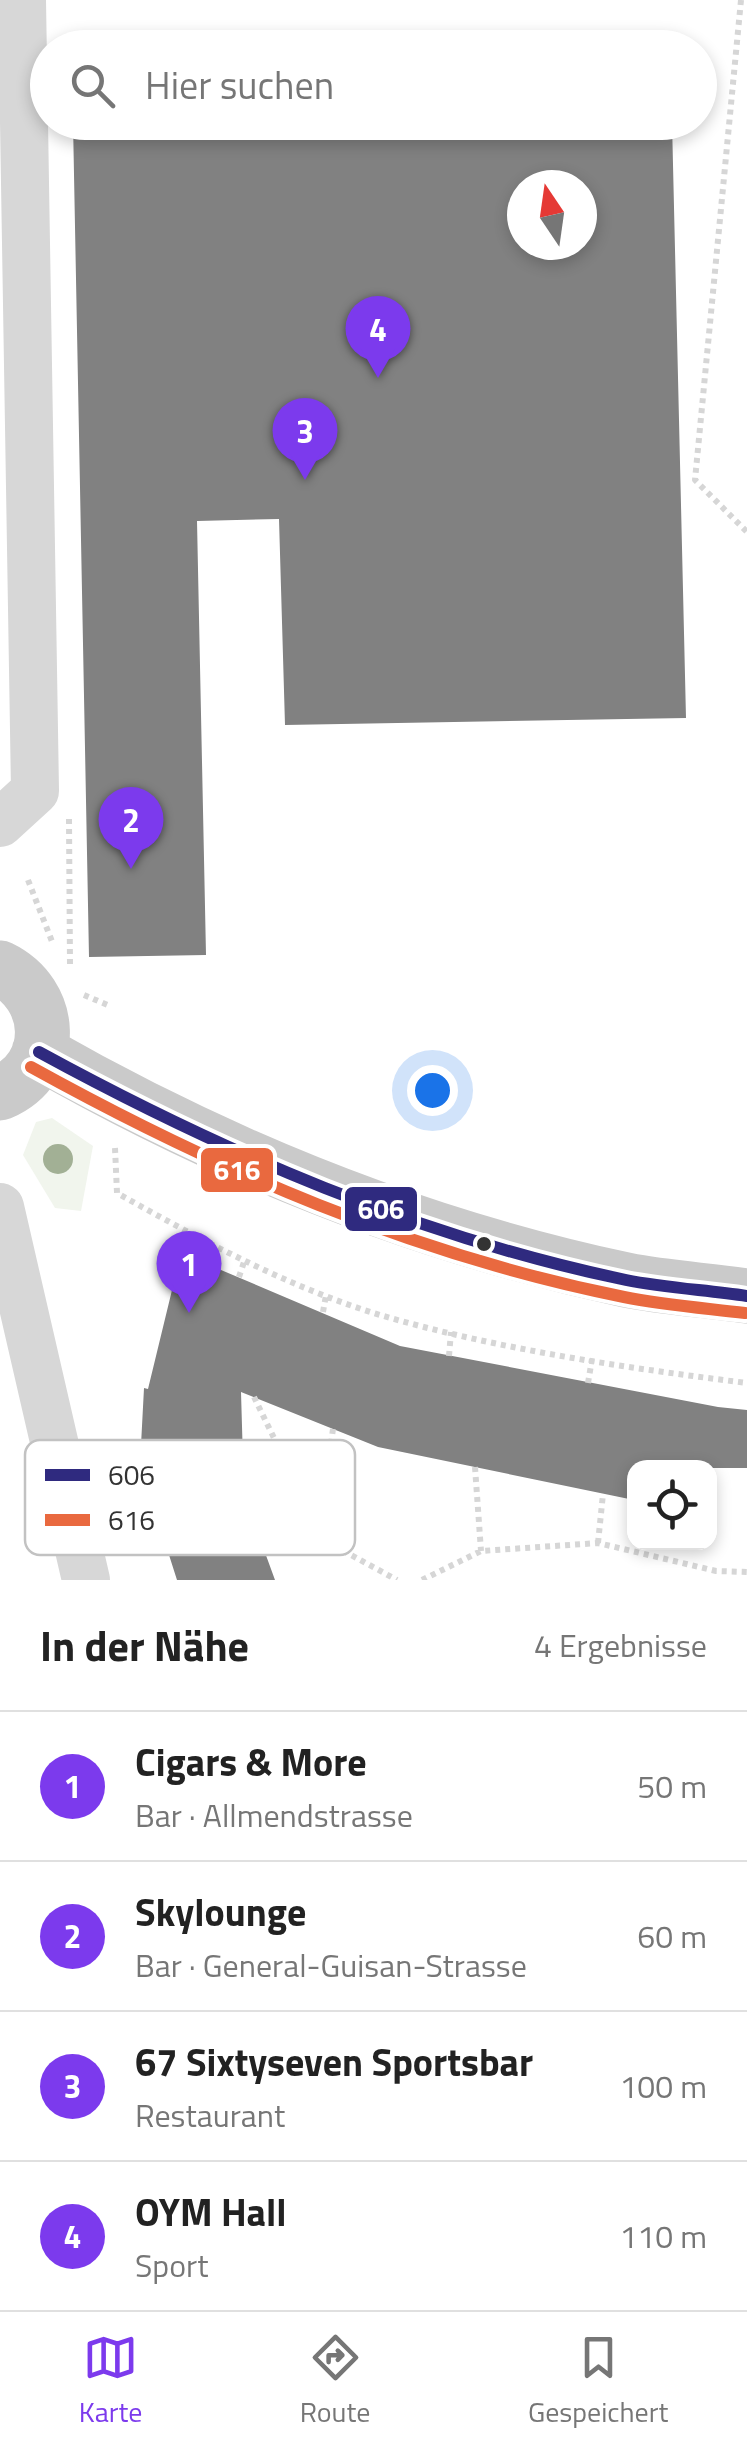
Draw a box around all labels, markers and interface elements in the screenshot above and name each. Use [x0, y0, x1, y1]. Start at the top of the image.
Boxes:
search box [30, 30, 717, 140]
text: Hier suchen [145, 56, 334, 114]
icon: search [65, 58, 120, 113]
north arrow [507, 170, 597, 260]
pin: 4 [346, 296, 410, 378]
pin: 3 [272, 398, 338, 480]
pin: 2 [98, 786, 164, 869]
your location [407, 1065, 458, 1116]
line badge: 616 [199, 1146, 275, 1194]
text: 616 [213, 1148, 261, 1191]
line badge: 606 [343, 1185, 419, 1233]
text: 606 [357, 1187, 405, 1230]
pin: 1 [156, 1230, 222, 1313]
unlabelled marker [474, 1234, 494, 1254]
legend [25, 1440, 355, 1555]
text: 606 [108, 1453, 155, 1496]
map controls [627, 1460, 717, 1550]
button: locate [627, 1460, 717, 1550]
text: 616 [108, 1498, 155, 1541]
text: In der Nähe [40, 1613, 249, 1677]
text: 4 Ergebnisse [534, 1621, 707, 1669]
text: Cigars & More [135, 1733, 367, 1791]
text: 1 [64, 1762, 81, 1810]
text: 50 m [637, 1762, 707, 1810]
text: Bar · Allmendstrasse [135, 1791, 413, 1839]
text: Skylounge [135, 1883, 306, 1941]
text: 2 [64, 1912, 81, 1960]
text: 60 m [637, 1912, 707, 1960]
text: Bar · General-Guisan-Strasse [135, 1941, 527, 1989]
text: 67 Sixtyseven Sportsbar [135, 2033, 533, 2091]
text: 3 [64, 2062, 81, 2110]
text: 100 m [619, 2062, 707, 2110]
text: Restaurant [135, 2091, 285, 2139]
text: OYM Hall [135, 2183, 287, 2241]
text: 4 [64, 2212, 81, 2260]
text: 110 m [619, 2212, 707, 2260]
text: Sport [135, 2241, 208, 2289]
tab: Karte [79, 2330, 142, 2433]
tab: Route [300, 2330, 370, 2433]
tab: Gespeichert [528, 2330, 668, 2433]

